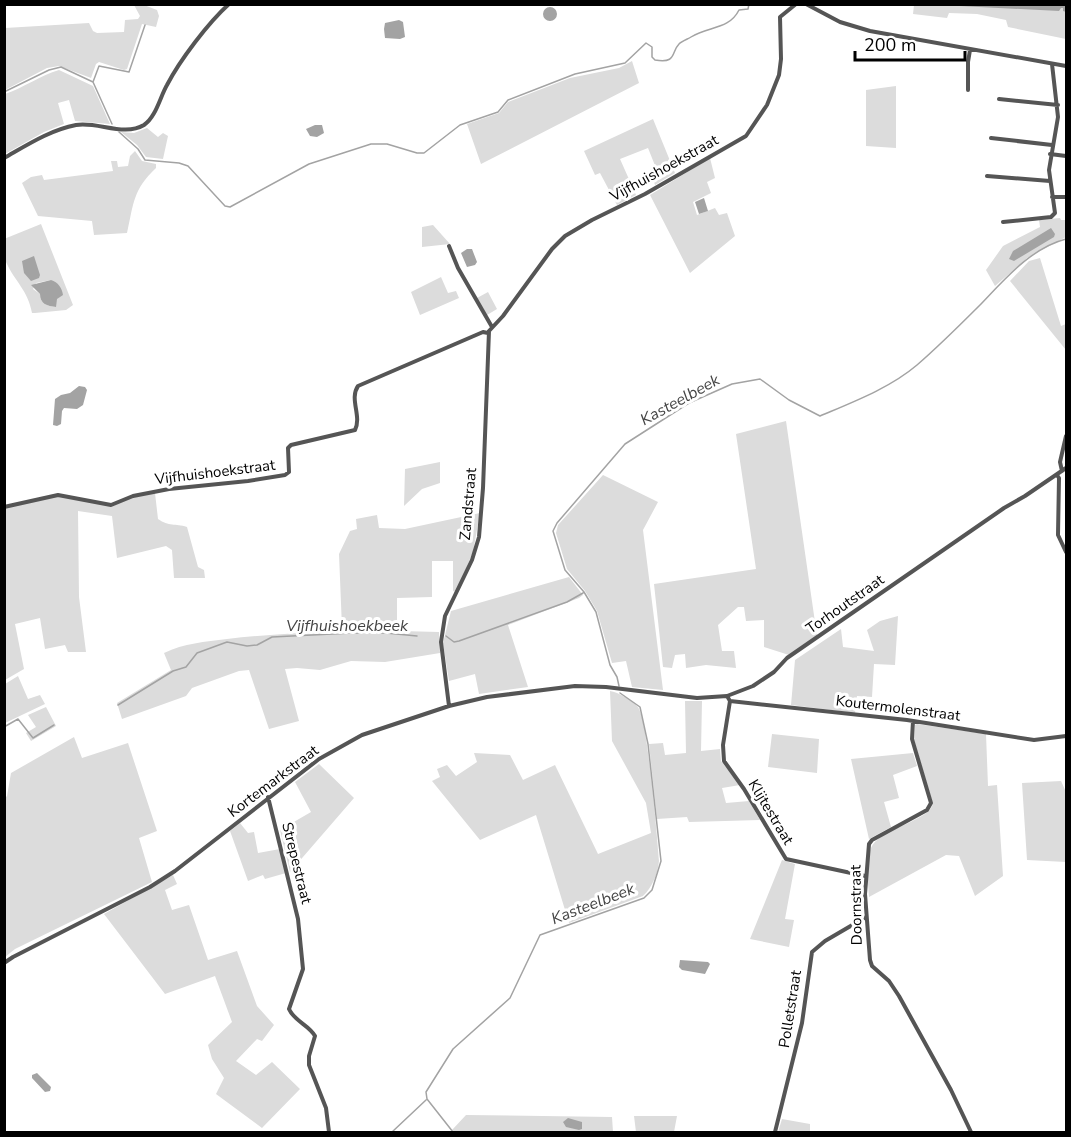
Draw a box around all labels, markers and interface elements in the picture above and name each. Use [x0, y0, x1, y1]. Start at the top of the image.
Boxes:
scale bar [855, 24, 964, 62]
text: 200 m [864, 33, 916, 57]
street label: Vijfhuishoekstraat [605, 130, 722, 207]
water label: Kasteelbeek [636, 369, 725, 431]
street label: Vijfhuishoekstraat [153, 455, 277, 489]
street label: Zandstraat [455, 466, 481, 541]
street label: Torhoutstraat [802, 569, 889, 638]
water label: Vijfhuishoekbeek [286, 615, 409, 637]
street label: Koutermolenstraat [835, 690, 962, 726]
street label: Kortemarkstraat [224, 740, 323, 822]
street label: Klijtestraat [744, 776, 799, 849]
street label: Strepestraat [277, 820, 317, 907]
street label: Doornstraat [845, 864, 867, 945]
water label: Kasteelbeek [548, 878, 639, 930]
street label: Polletstraat [774, 968, 806, 1049]

